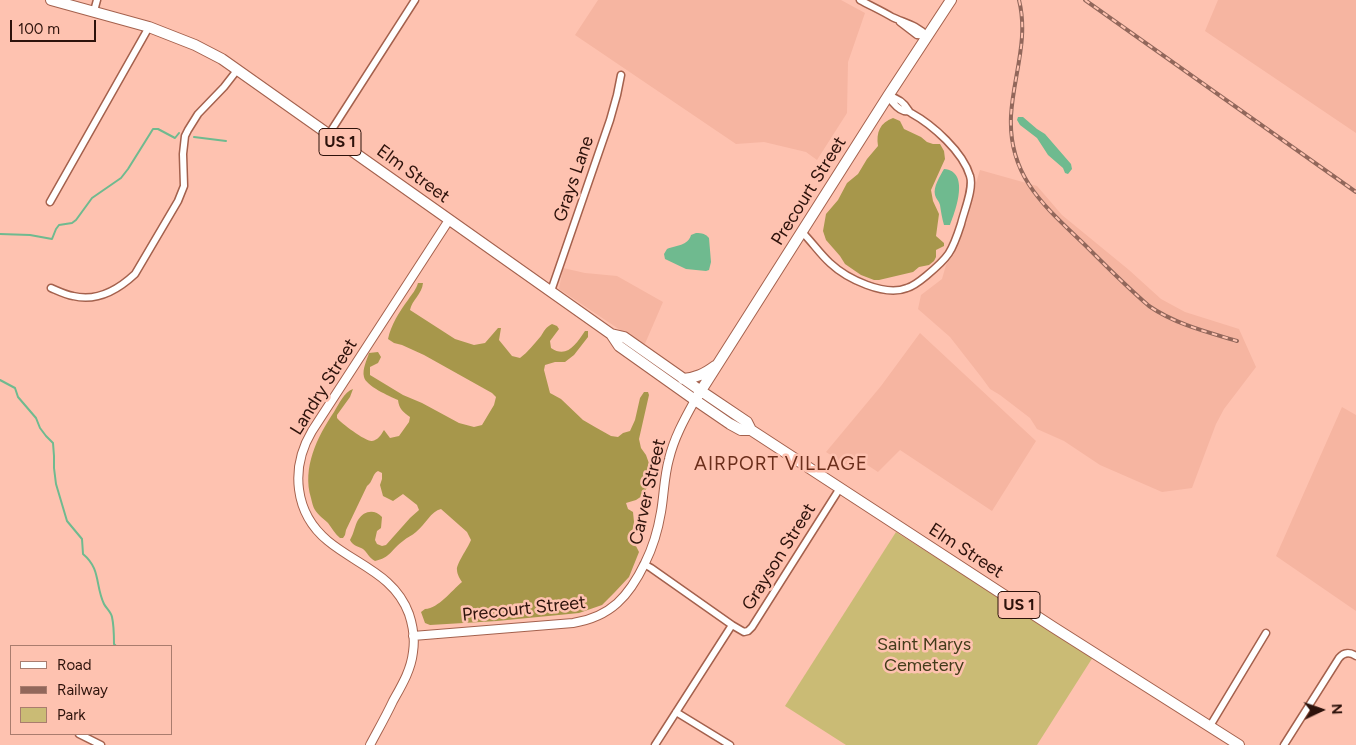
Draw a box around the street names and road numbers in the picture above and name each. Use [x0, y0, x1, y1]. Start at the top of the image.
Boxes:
road number: US 1 [319, 128, 361, 156]
street label: Grays Lane [549, 133, 599, 225]
street label: Precourt Street [767, 133, 851, 249]
street label: Elm Street [372, 140, 454, 208]
street label: Landry Street [286, 335, 362, 439]
street label: Carver Street [625, 437, 671, 547]
street label: Grayson Street [738, 500, 820, 614]
street label: Elm Street [925, 519, 1007, 583]
street label: Precourt Street [461, 592, 587, 626]
road number: US 1 [998, 592, 1040, 618]

